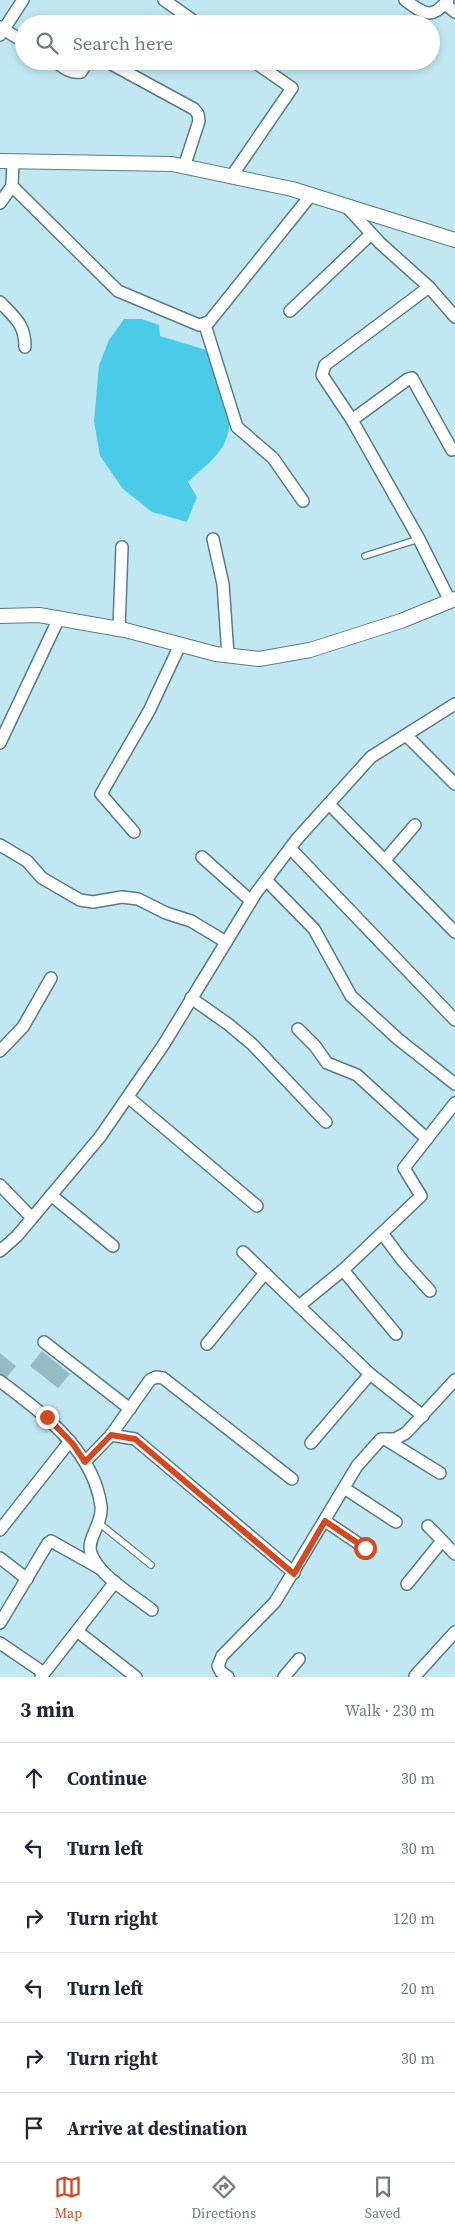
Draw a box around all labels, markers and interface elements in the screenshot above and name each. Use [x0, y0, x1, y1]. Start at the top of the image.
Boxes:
search box [15, 15, 440, 70]
icon: search [33, 29, 61, 57]
text: Search here [73, 30, 173, 56]
route end [36, 1406, 59, 1429]
route start [354, 1537, 377, 1560]
text: 3 min [20, 1695, 75, 1724]
text: Walk · 230 m [345, 1699, 435, 1721]
icon: ahead [20, 1764, 48, 1792]
text: Continue [67, 1765, 147, 1791]
text: 30 m [401, 1767, 435, 1789]
icon: left [20, 1834, 48, 1862]
text: Turn left [67, 1835, 143, 1861]
text: 30 m [401, 1837, 435, 1859]
icon: right [20, 1904, 48, 1932]
text: Turn right [67, 1905, 158, 1931]
text: 120 m [393, 1907, 435, 1929]
icon: left [20, 1974, 48, 2002]
text: Turn left [67, 1975, 143, 2001]
text: 20 m [401, 1977, 435, 1999]
icon: right [20, 2044, 48, 2072]
text: Turn right [67, 2045, 158, 2071]
text: 30 m [401, 2047, 435, 2069]
icon: arrive [20, 2114, 48, 2142]
text: Arrive at destination [67, 2115, 247, 2141]
tab: Map [54, 2173, 82, 2223]
tab: Directions [191, 2173, 256, 2223]
tab: Saved [365, 2173, 401, 2223]

